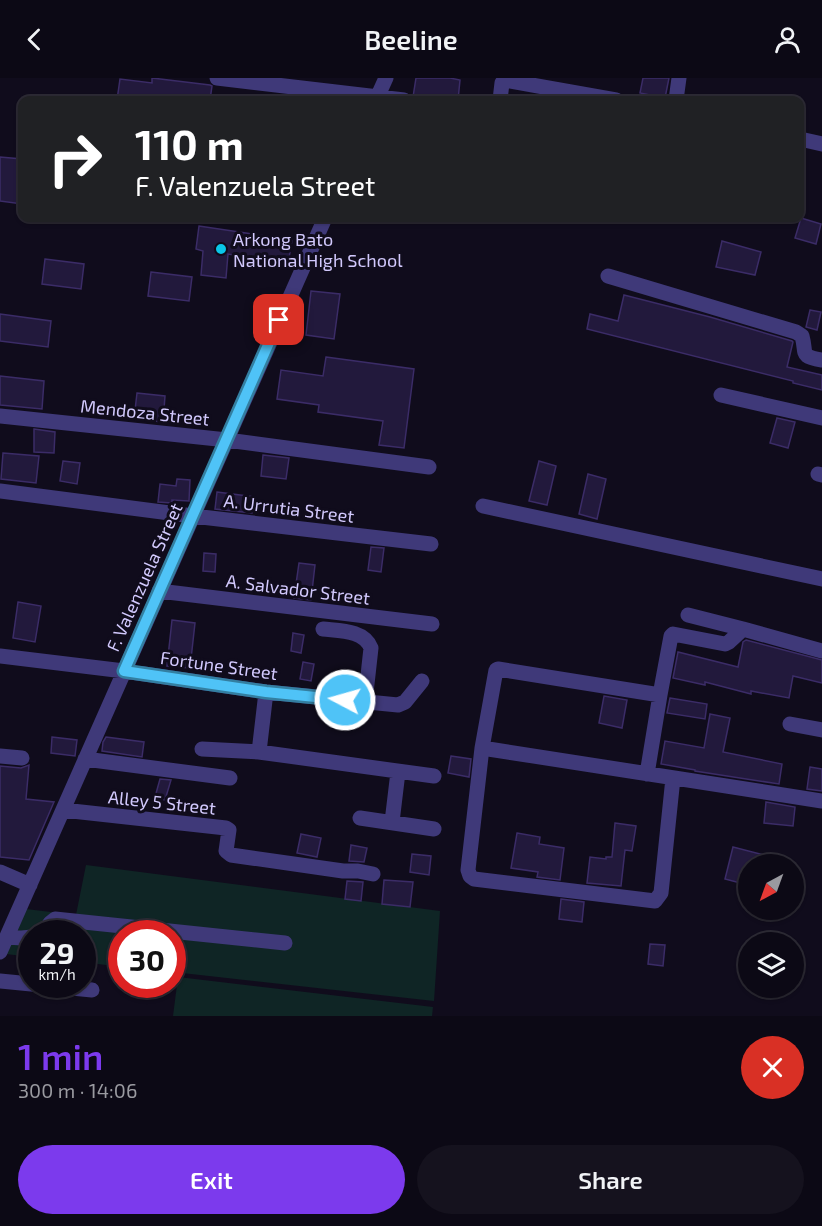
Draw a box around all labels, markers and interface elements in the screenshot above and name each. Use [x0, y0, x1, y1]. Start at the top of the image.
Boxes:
icon: back [18, 23, 51, 56]
text: Beeline [364, 23, 458, 55]
icon: person [771, 23, 804, 56]
text: 110 m [135, 118, 244, 168]
icon: right [36, 120, 114, 198]
text: F. Valenzuela Street [135, 169, 375, 201]
place label: Arkong Bato National High School [233, 228, 403, 271]
marker: Arkong Bato National High School [214, 242, 228, 256]
pin [253, 294, 304, 345]
icon: arrive [262, 303, 295, 336]
street label: Mendoza Street [79, 394, 211, 430]
street label: A. Urrutia Street [223, 489, 356, 527]
street label: F. Valenzuela Street [101, 499, 187, 655]
street label: A. Salvador Street [225, 569, 371, 609]
street label: Fortune Street [159, 646, 279, 684]
position arrow [313, 668, 377, 732]
street label: Alley 5 Street [107, 785, 217, 819]
north arrow [738, 854, 804, 920]
map controls [738, 854, 804, 998]
speed limit sign: 30 [108, 920, 186, 998]
button: layers [738, 932, 804, 998]
text: 29 [39, 934, 75, 970]
text: km/h [38, 965, 76, 983]
text: 1 min [18, 1034, 103, 1077]
button: close [741, 1036, 804, 1099]
text: 300 m · 14:06 [18, 1078, 137, 1102]
button: Exit [18, 1145, 405, 1214]
button: Share [417, 1145, 804, 1214]

